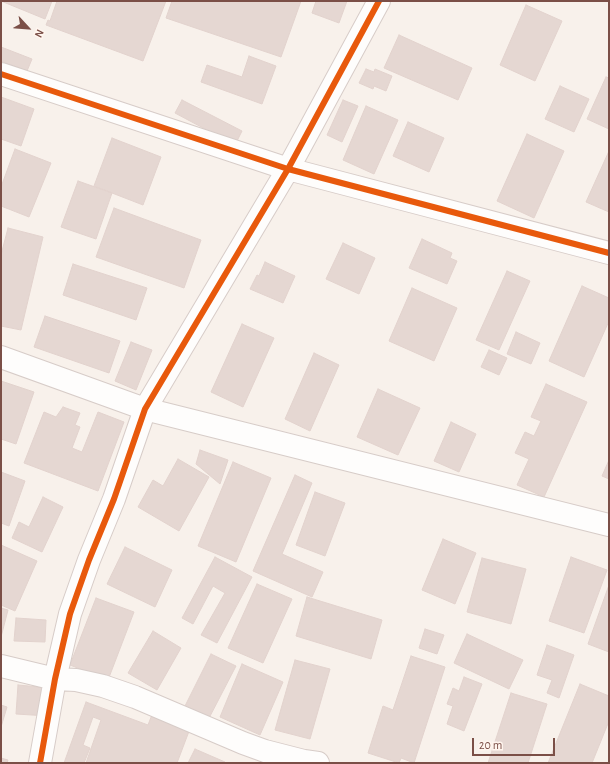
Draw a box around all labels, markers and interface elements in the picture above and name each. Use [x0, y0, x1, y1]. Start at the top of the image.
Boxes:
north arrow [8, 8, 48, 48]
text: N [33, 28, 46, 39]
scale bar [474, 730, 557, 756]
text: 20 m [479, 739, 502, 751]

